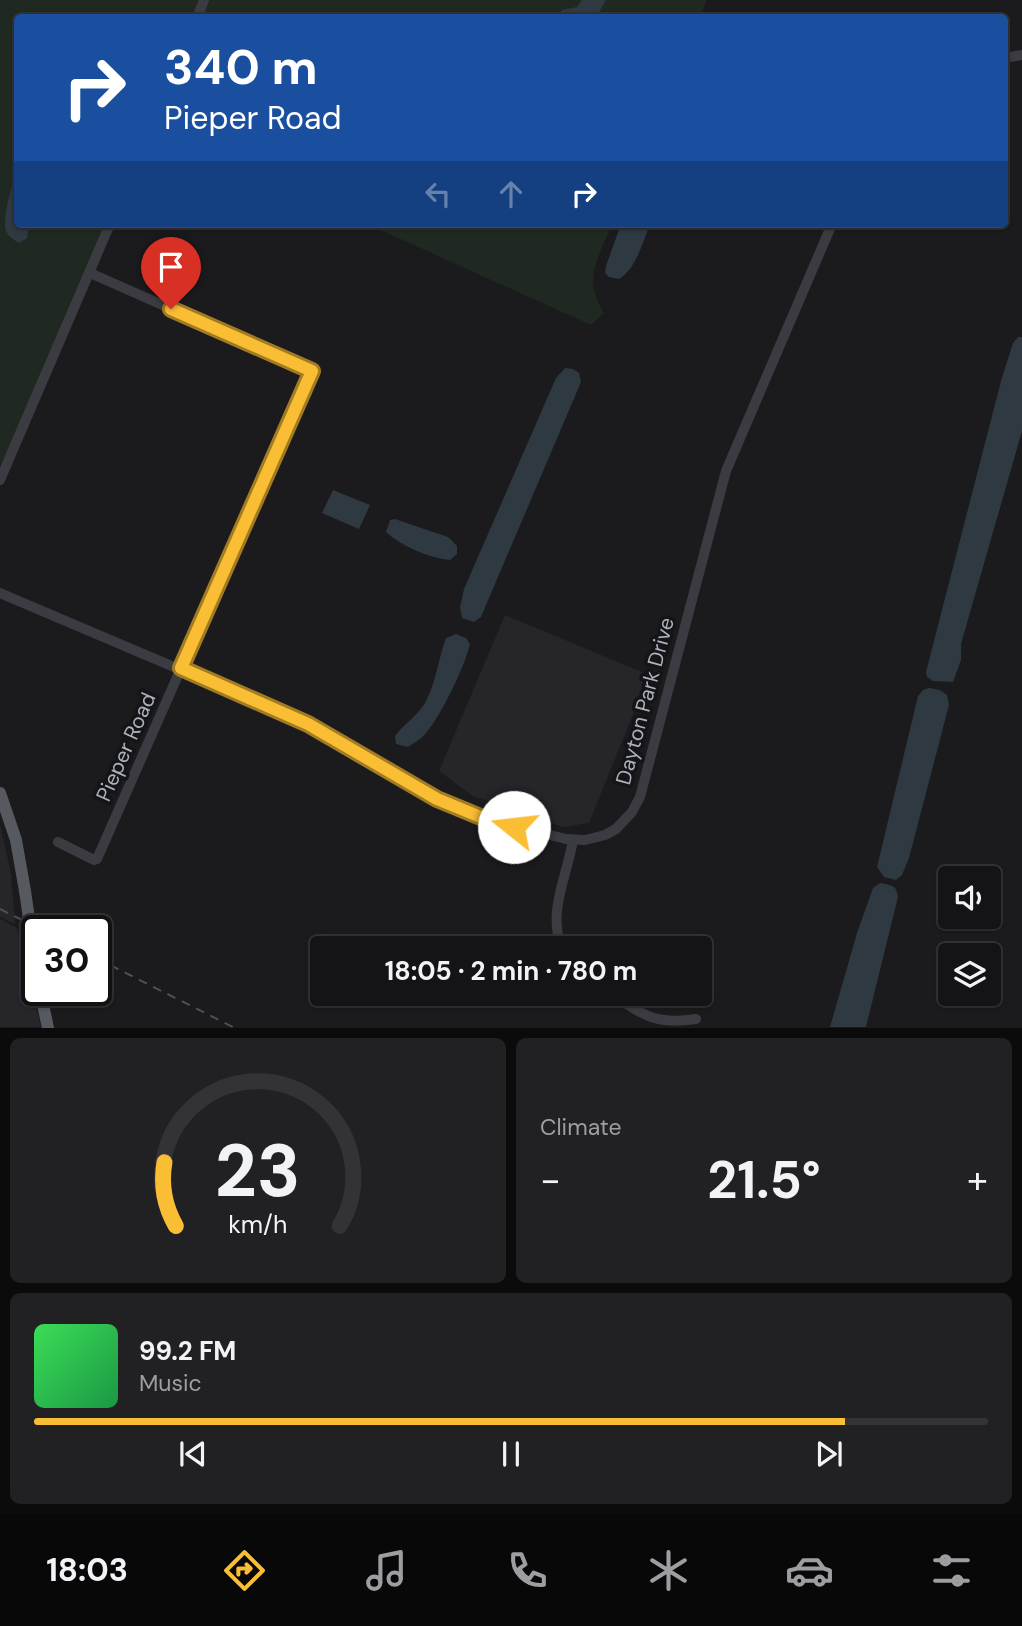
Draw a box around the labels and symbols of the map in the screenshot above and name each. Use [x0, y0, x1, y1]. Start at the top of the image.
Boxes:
pin [141, 237, 201, 309]
street label: Dayton Park Drive [609, 614, 681, 788]
street label: Pieper Road [90, 688, 162, 806]
position arrow [477, 790, 551, 864]
speed limit sign: 30 [21, 915, 112, 1006]

